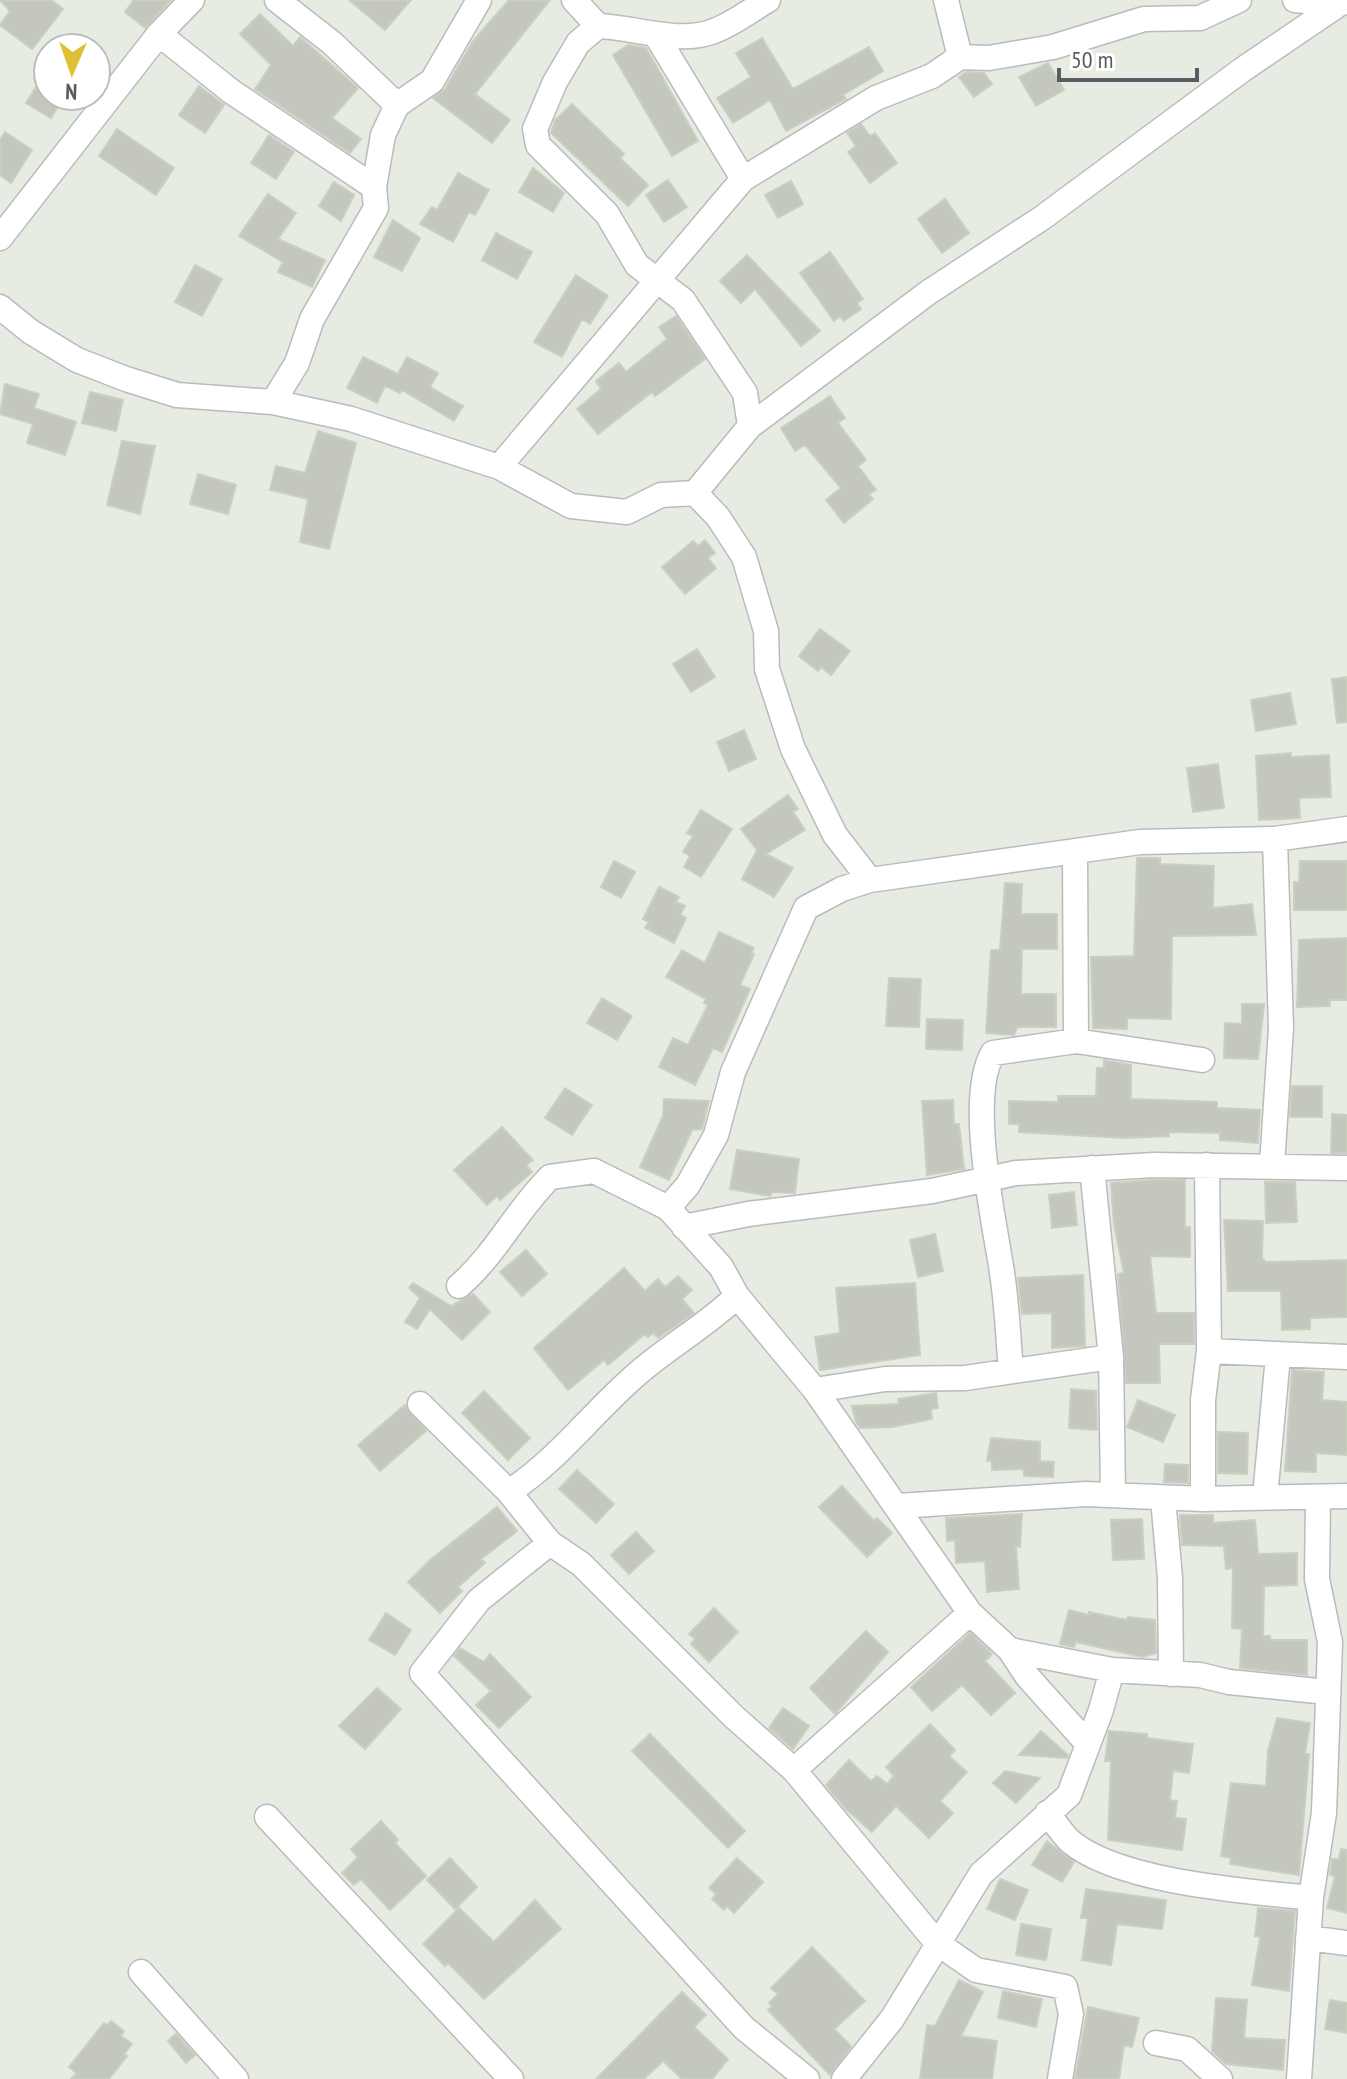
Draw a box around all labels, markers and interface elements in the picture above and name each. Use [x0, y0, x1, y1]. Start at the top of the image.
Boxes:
north arrow [32, 32, 112, 112]
scale bar [1059, 32, 1197, 82]
text: 50 m [1071, 44, 1113, 75]
text: N [65, 78, 78, 106]

